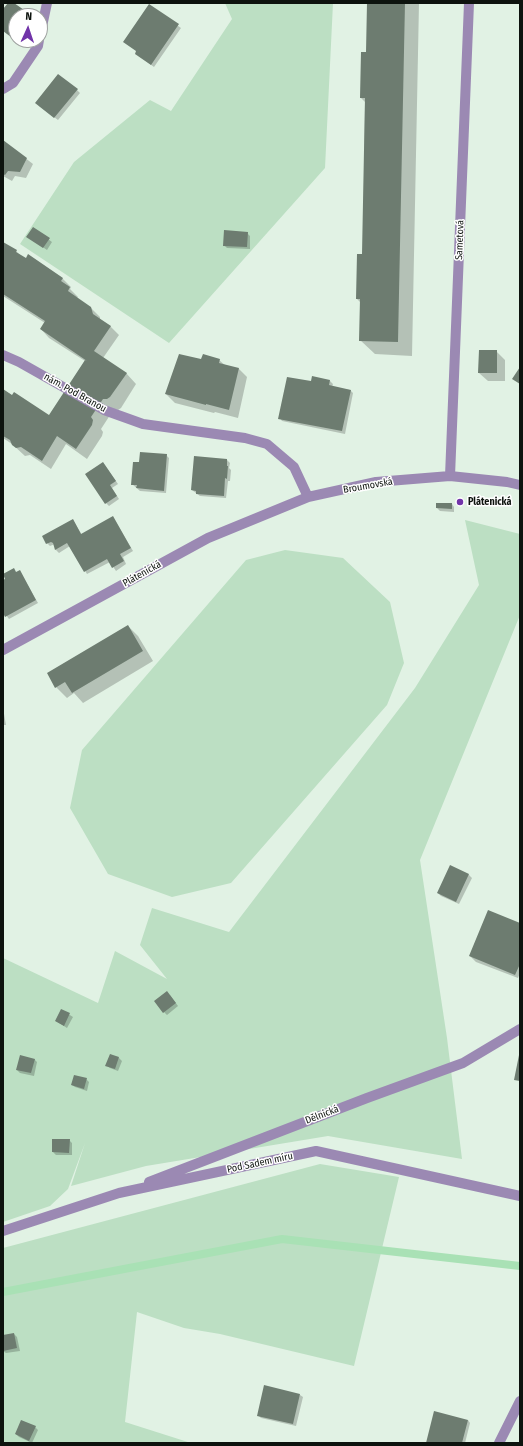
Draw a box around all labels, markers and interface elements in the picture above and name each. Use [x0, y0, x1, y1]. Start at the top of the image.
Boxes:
north arrow [8, 8, 48, 48]
text: N [25, 10, 32, 23]
street label: Sametová [453, 220, 467, 260]
street label: nám. Pod Branou [42, 371, 108, 415]
street label: Broumovská [342, 476, 394, 496]
place label: Plátenická [468, 496, 511, 508]
marker: Plátenická [455, 497, 465, 507]
street label: Plátenická [121, 559, 163, 589]
street label: Dělnická [304, 1103, 340, 1127]
street label: Pod Sadem míru [226, 1150, 294, 1176]

